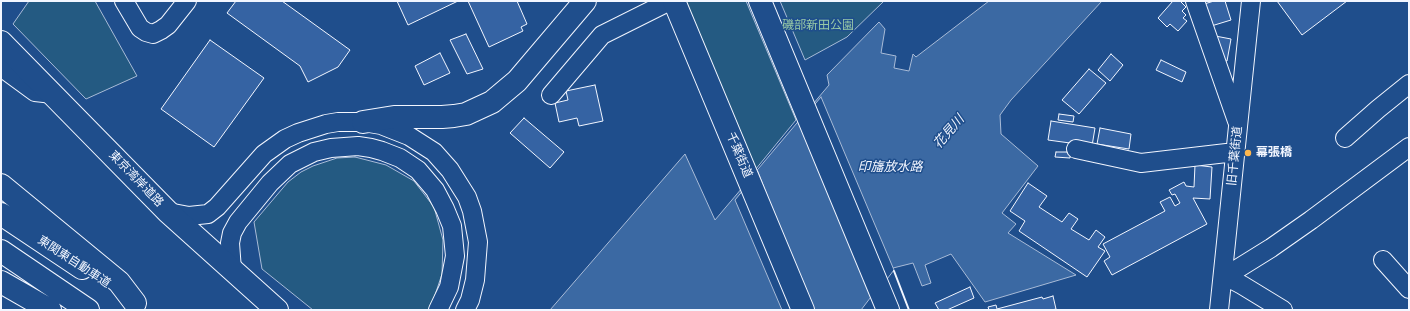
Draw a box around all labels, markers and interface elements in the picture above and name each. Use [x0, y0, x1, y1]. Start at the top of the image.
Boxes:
park label: 磯部新田公園 [782, 19, 854, 33]
water label: 花見川 [930, 112, 968, 152]
street label: 旧千葉街道 [1225, 125, 1245, 187]
street label: 千葉街道 [723, 130, 755, 180]
place label: 幕張橋 [1256, 146, 1292, 160]
street label: 東京湾岸道路 [106, 148, 166, 210]
marker: 幕張橋 [1243, 148, 1253, 158]
water label: 印旛放水路 [858, 159, 922, 175]
street label: 東関東自動車道 [35, 233, 113, 291]

